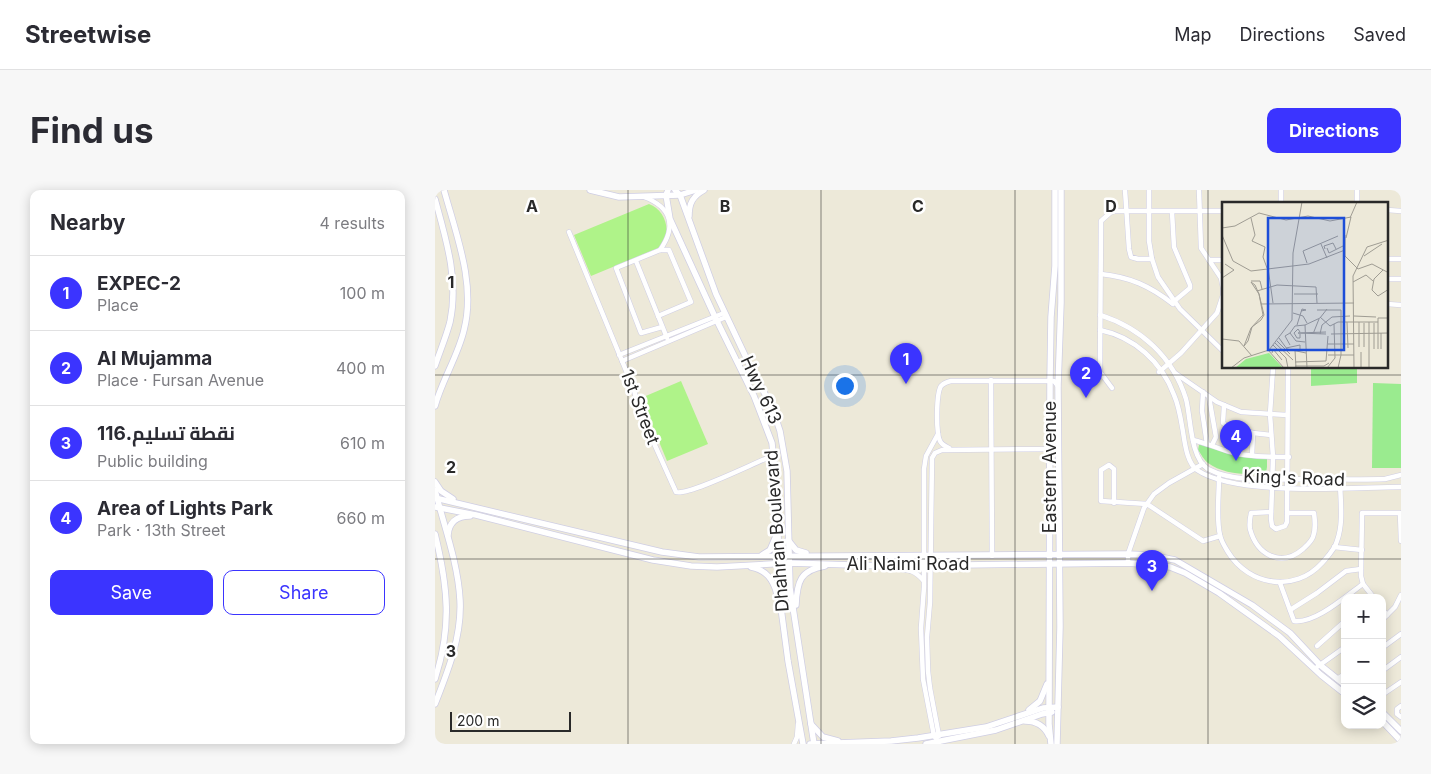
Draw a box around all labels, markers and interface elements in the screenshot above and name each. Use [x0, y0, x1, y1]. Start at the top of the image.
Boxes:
text: Streetwise [25, 20, 151, 49]
text: Map [1174, 24, 1212, 45]
text: Directions [1240, 24, 1325, 45]
text: Saved [1353, 24, 1406, 45]
button: Directions [1267, 108, 1401, 153]
text: Find us [30, 109, 154, 151]
text: A [526, 196, 538, 216]
text: B [720, 196, 730, 216]
text: C [912, 196, 924, 216]
text: D [1105, 196, 1117, 216]
inset map [1222, 202, 1389, 369]
text: Nearby [50, 210, 125, 235]
text: 4 results [320, 213, 385, 233]
text: EXPEC-2 [97, 272, 181, 295]
text: 1 [448, 272, 454, 292]
text: 1 [63, 283, 69, 303]
text: 100 m [340, 283, 385, 303]
text: Place [97, 295, 139, 315]
pin: 1 [890, 343, 922, 384]
text: Al Mujamma [97, 347, 212, 370]
street label: Hwy 613 [737, 352, 786, 427]
pin: 2 [1070, 357, 1102, 398]
text: 2 [61, 358, 71, 378]
text: 400 m [336, 358, 385, 378]
street label: 1st Street [617, 366, 664, 447]
text: Place · Fursan Avenue [97, 370, 264, 390]
your location [832, 373, 858, 399]
street label: Eastern Avenue [1039, 401, 1060, 533]
pin: 4 [1220, 420, 1252, 461]
text: نقطة تسليم.116 [97, 422, 235, 445]
text: 3 [61, 433, 71, 453]
text: 610 m [340, 433, 385, 453]
street label: Dhahran Boulevard [760, 449, 793, 613]
text: Public building [97, 451, 208, 471]
text: 2 [446, 457, 456, 477]
street label: King's Road [1243, 465, 1345, 490]
text: Area of Lights Park [97, 497, 273, 520]
text: 4 [61, 508, 71, 528]
text: 660 m [337, 508, 385, 528]
text: Park · 13th Street [97, 520, 226, 540]
pin: 3 [1136, 550, 1168, 591]
street label: Ali Naimi Road [847, 553, 969, 574]
button: Save [50, 570, 213, 615]
button: Share [223, 570, 385, 615]
map controls [1341, 594, 1386, 729]
button: + [1341, 594, 1386, 639]
button: − [1341, 639, 1386, 684]
text: 3 [446, 641, 456, 661]
button: layers [1341, 684, 1386, 729]
scale bar [450, 709, 571, 732]
text: 200 m [457, 712, 499, 729]

